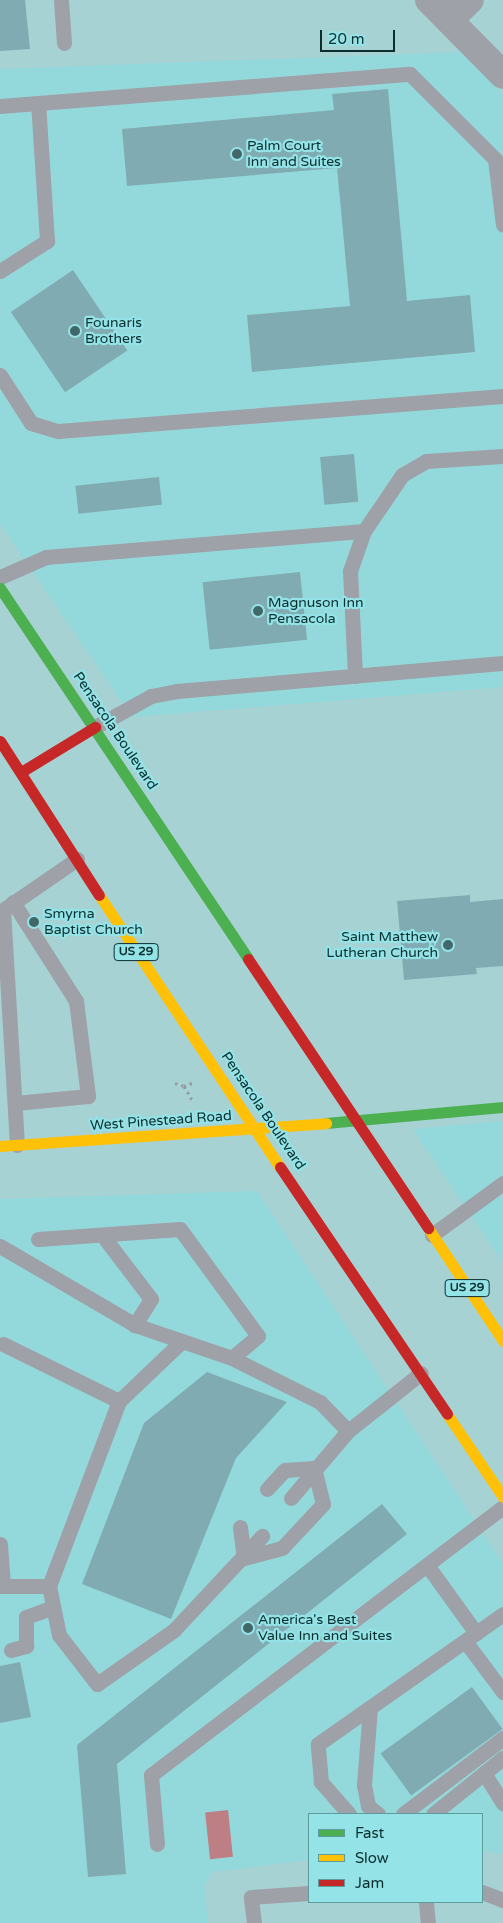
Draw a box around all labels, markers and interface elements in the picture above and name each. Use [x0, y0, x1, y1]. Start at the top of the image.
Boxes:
scale bar [323, 20, 398, 52]
text: 20 m [328, 30, 365, 48]
place label: Palm Court Inn and Suites [247, 138, 341, 170]
marker: Palm Court Inn and Suites [231, 148, 243, 160]
place label: Founaris Brothers [85, 315, 142, 348]
marker: Founaris Brothers [69, 325, 81, 337]
place label: Magnuson Inn Pensacola [268, 595, 364, 628]
marker: Magnuson Inn Pensacola [252, 605, 264, 617]
street label: Pensacola Boulevard [69, 669, 161, 793]
place label: Smyrna Baptist Church [44, 906, 143, 939]
marker: Smyrna Baptist Church [28, 916, 40, 928]
place label: Saint Matthew Lutheran Church [326, 929, 438, 962]
marker: Saint Matthew Lutheran Church [442, 939, 454, 951]
road number: US 29 [114, 942, 158, 962]
street label: Pensacola Boulevard [217, 1049, 309, 1173]
street label: West Pinestead Road [90, 1108, 232, 1134]
road number: US 29 [444, 1278, 490, 1298]
place label: America's Best Value Inn and Suites [258, 1612, 392, 1644]
marker: America's Best Value Inn and Suites [242, 1622, 254, 1634]
legend [308, 1813, 483, 1903]
text: Fast [355, 1824, 384, 1842]
text: Slow [355, 1849, 389, 1867]
text: Jam [355, 1874, 384, 1892]

